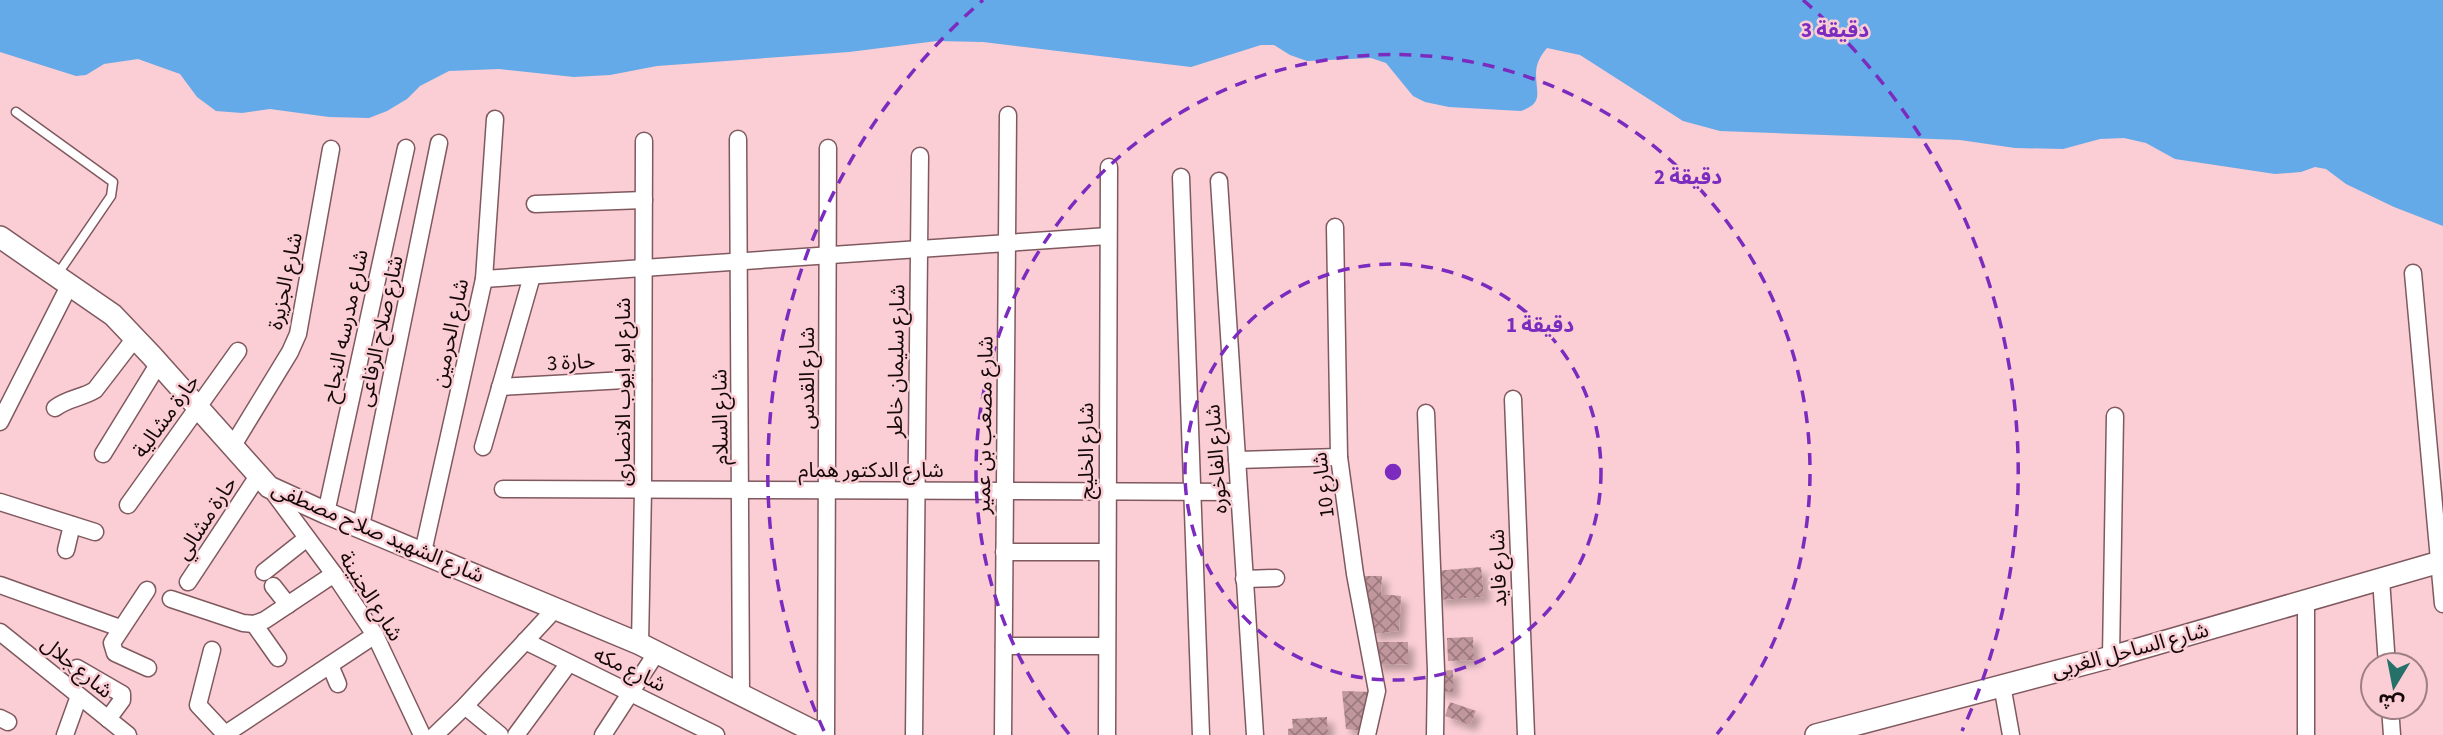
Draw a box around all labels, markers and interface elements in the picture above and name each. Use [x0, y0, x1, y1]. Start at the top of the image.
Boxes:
text: 3 دقيقة [1801, 15, 1869, 45]
text: 2 دقيقة [1654, 162, 1722, 192]
street label: شارع الجزيرة [260, 230, 310, 332]
street label: شارع مدرسه النجاح [314, 247, 376, 405]
street label: شارع صلاح الرفاعى [349, 253, 411, 409]
street label: شارع الحرمين [424, 276, 476, 390]
street label: شارع سليمان خاطر [880, 284, 912, 439]
street label: شارع ابو ايوب الانصارى [608, 298, 638, 486]
text: 1 دقيقة [1506, 310, 1574, 340]
street label: شارع القدس [792, 327, 822, 429]
street label: شارع مصعب بن عمير [967, 336, 1001, 515]
street label: حارة 3 [546, 346, 596, 378]
street label: حارة مشالية [125, 368, 207, 464]
street label: شارع السلام [704, 369, 737, 465]
street label: شارع الخليج [1071, 403, 1101, 499]
street label: شارع الفاخوره [1197, 403, 1235, 515]
street label: شارع 10 [1304, 450, 1342, 520]
street label: شارع الدكتور همام [798, 455, 944, 486]
centre of rings [1381, 460, 1405, 484]
street label: حارة مشالي [168, 470, 245, 566]
street label: شارع الشهيد صلاح مصطفى [267, 474, 489, 590]
street label: شارع فايد [1482, 528, 1514, 608]
street label: شارع الجنينة [331, 545, 411, 647]
street label: شارع الساحل الغربى [2048, 615, 2212, 685]
street label: شارع جلال [35, 629, 119, 705]
street label: شارع مكه [589, 639, 671, 699]
north arrow [2359, 651, 2429, 721]
text: ش [2376, 686, 2406, 717]

